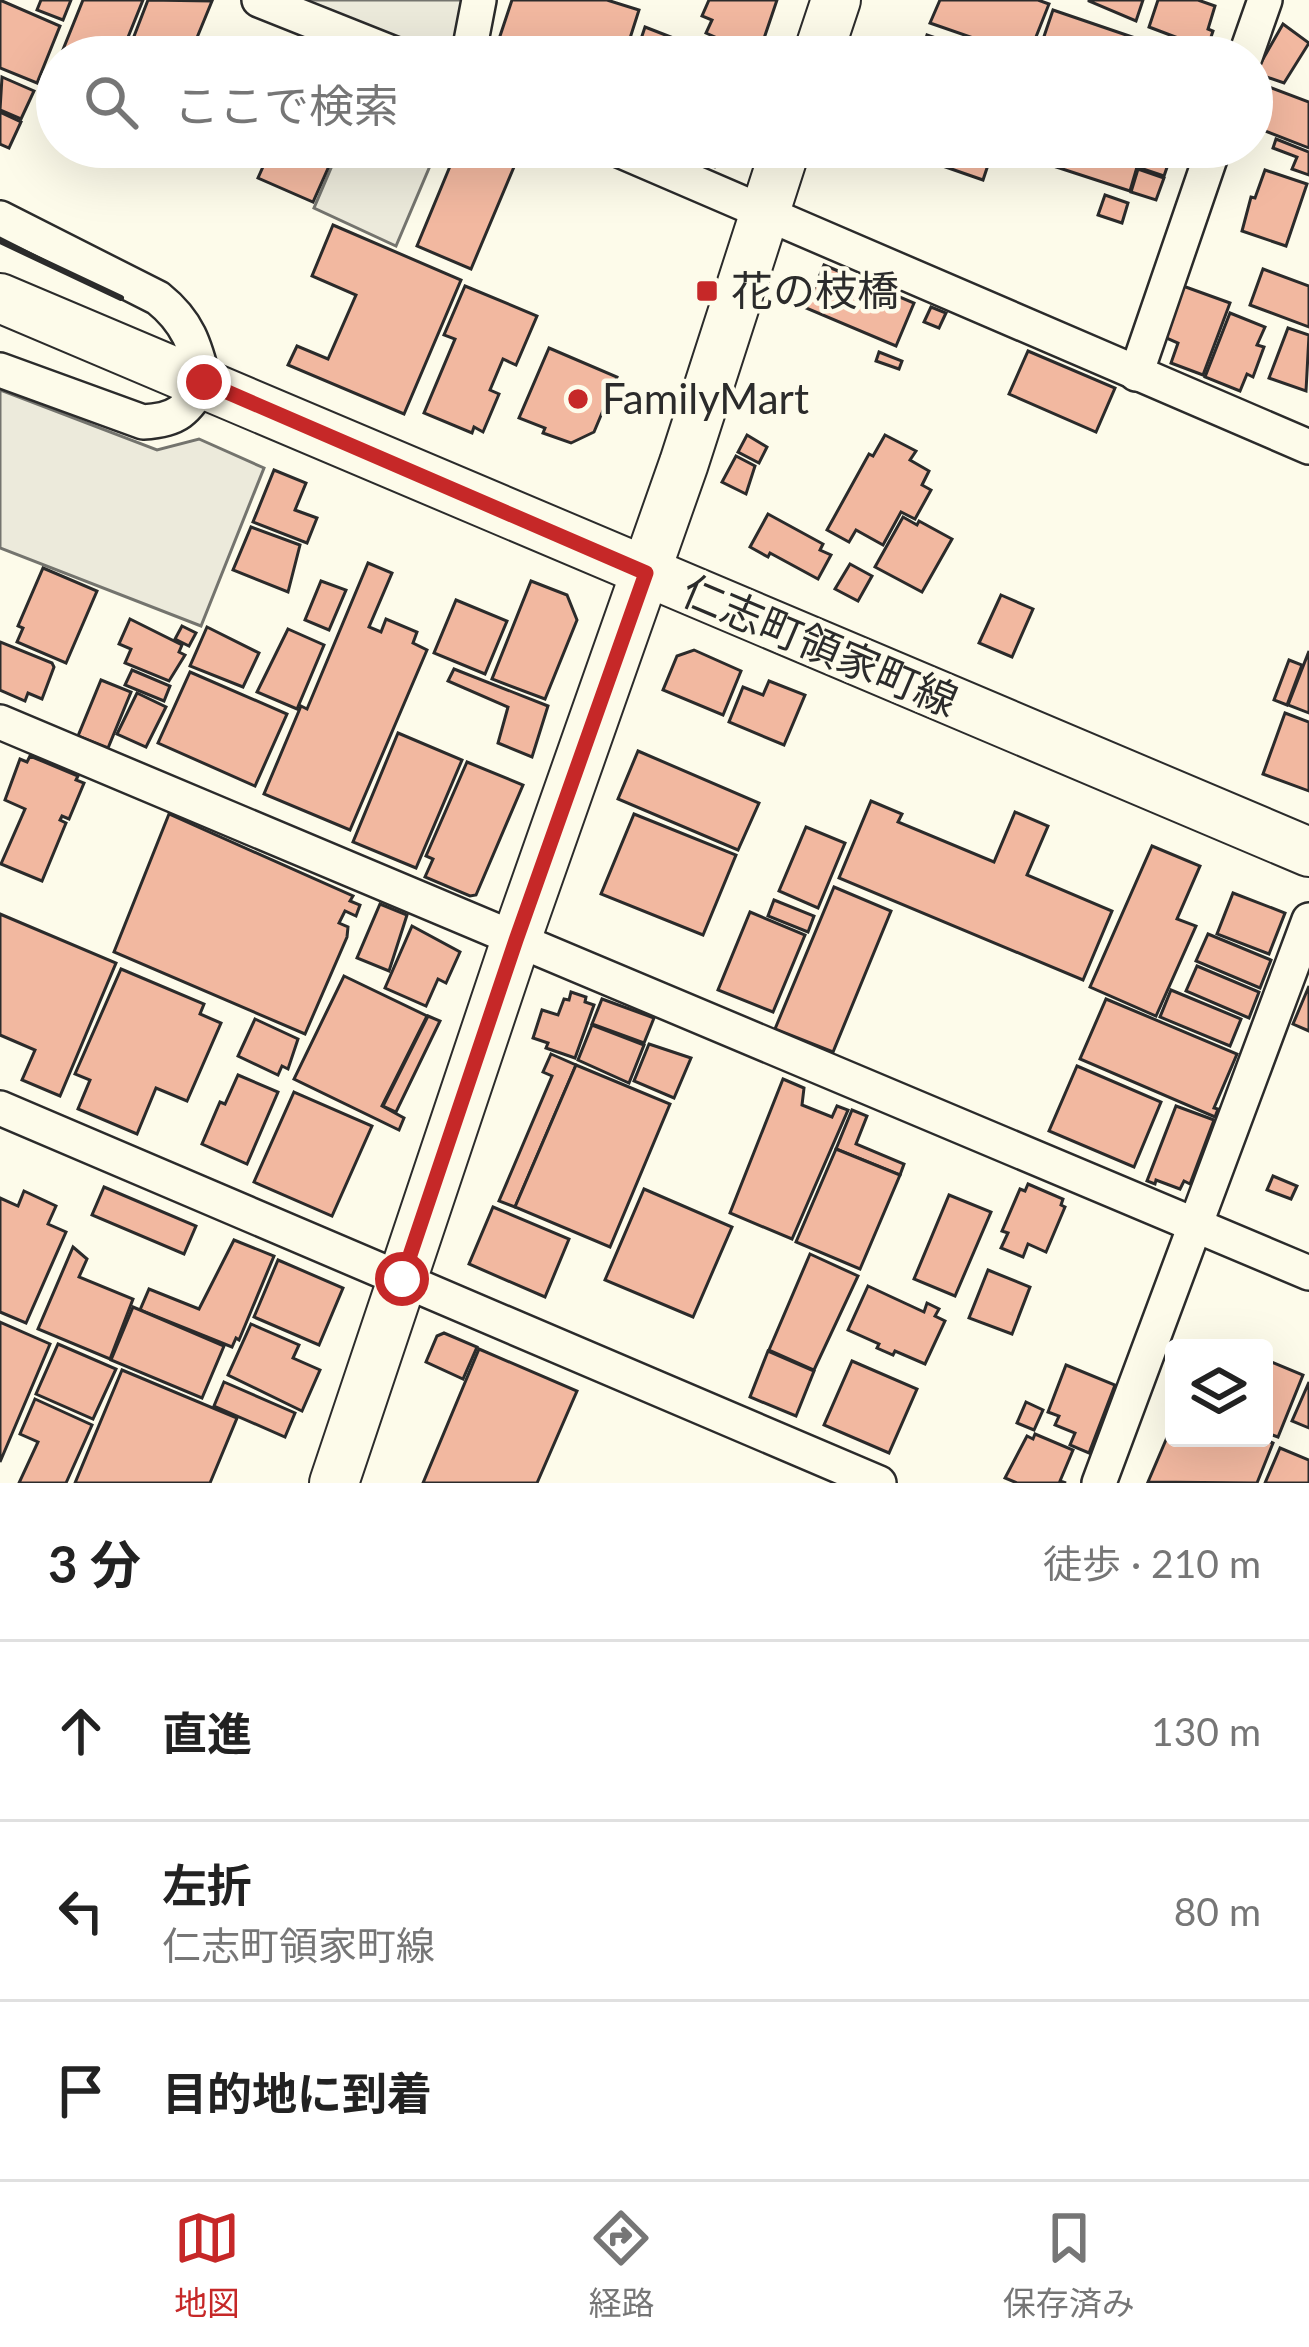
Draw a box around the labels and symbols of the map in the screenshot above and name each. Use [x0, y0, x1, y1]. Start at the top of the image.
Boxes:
place label: 花の枝橋 [731, 265, 899, 315]
marker: 花の枝橋 [694, 278, 720, 304]
route end [177, 355, 231, 409]
place label: FamilyMart [602, 373, 809, 423]
marker: FamilyMart [565, 386, 591, 412]
street label: 仁志町領家町線 [675, 565, 965, 726]
route start [375, 1252, 429, 1306]

